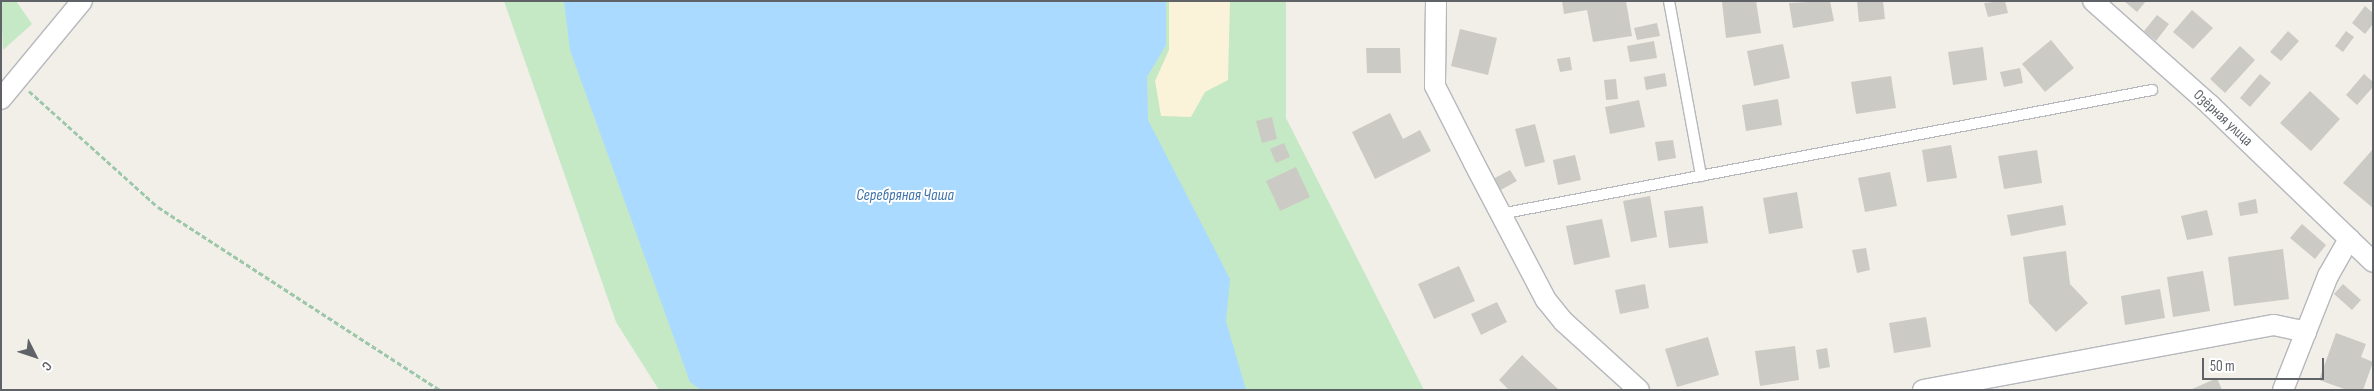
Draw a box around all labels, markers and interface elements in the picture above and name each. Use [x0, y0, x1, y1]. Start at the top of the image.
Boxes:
street label: Озёрная улица [2190, 86, 2256, 150]
water label: Серебряная Чаша [856, 186, 954, 206]
north arrow [10, 331, 60, 381]
scale bar [2204, 348, 2326, 380]
text: 50 m [2210, 357, 2235, 376]
text: С [38, 358, 55, 374]

